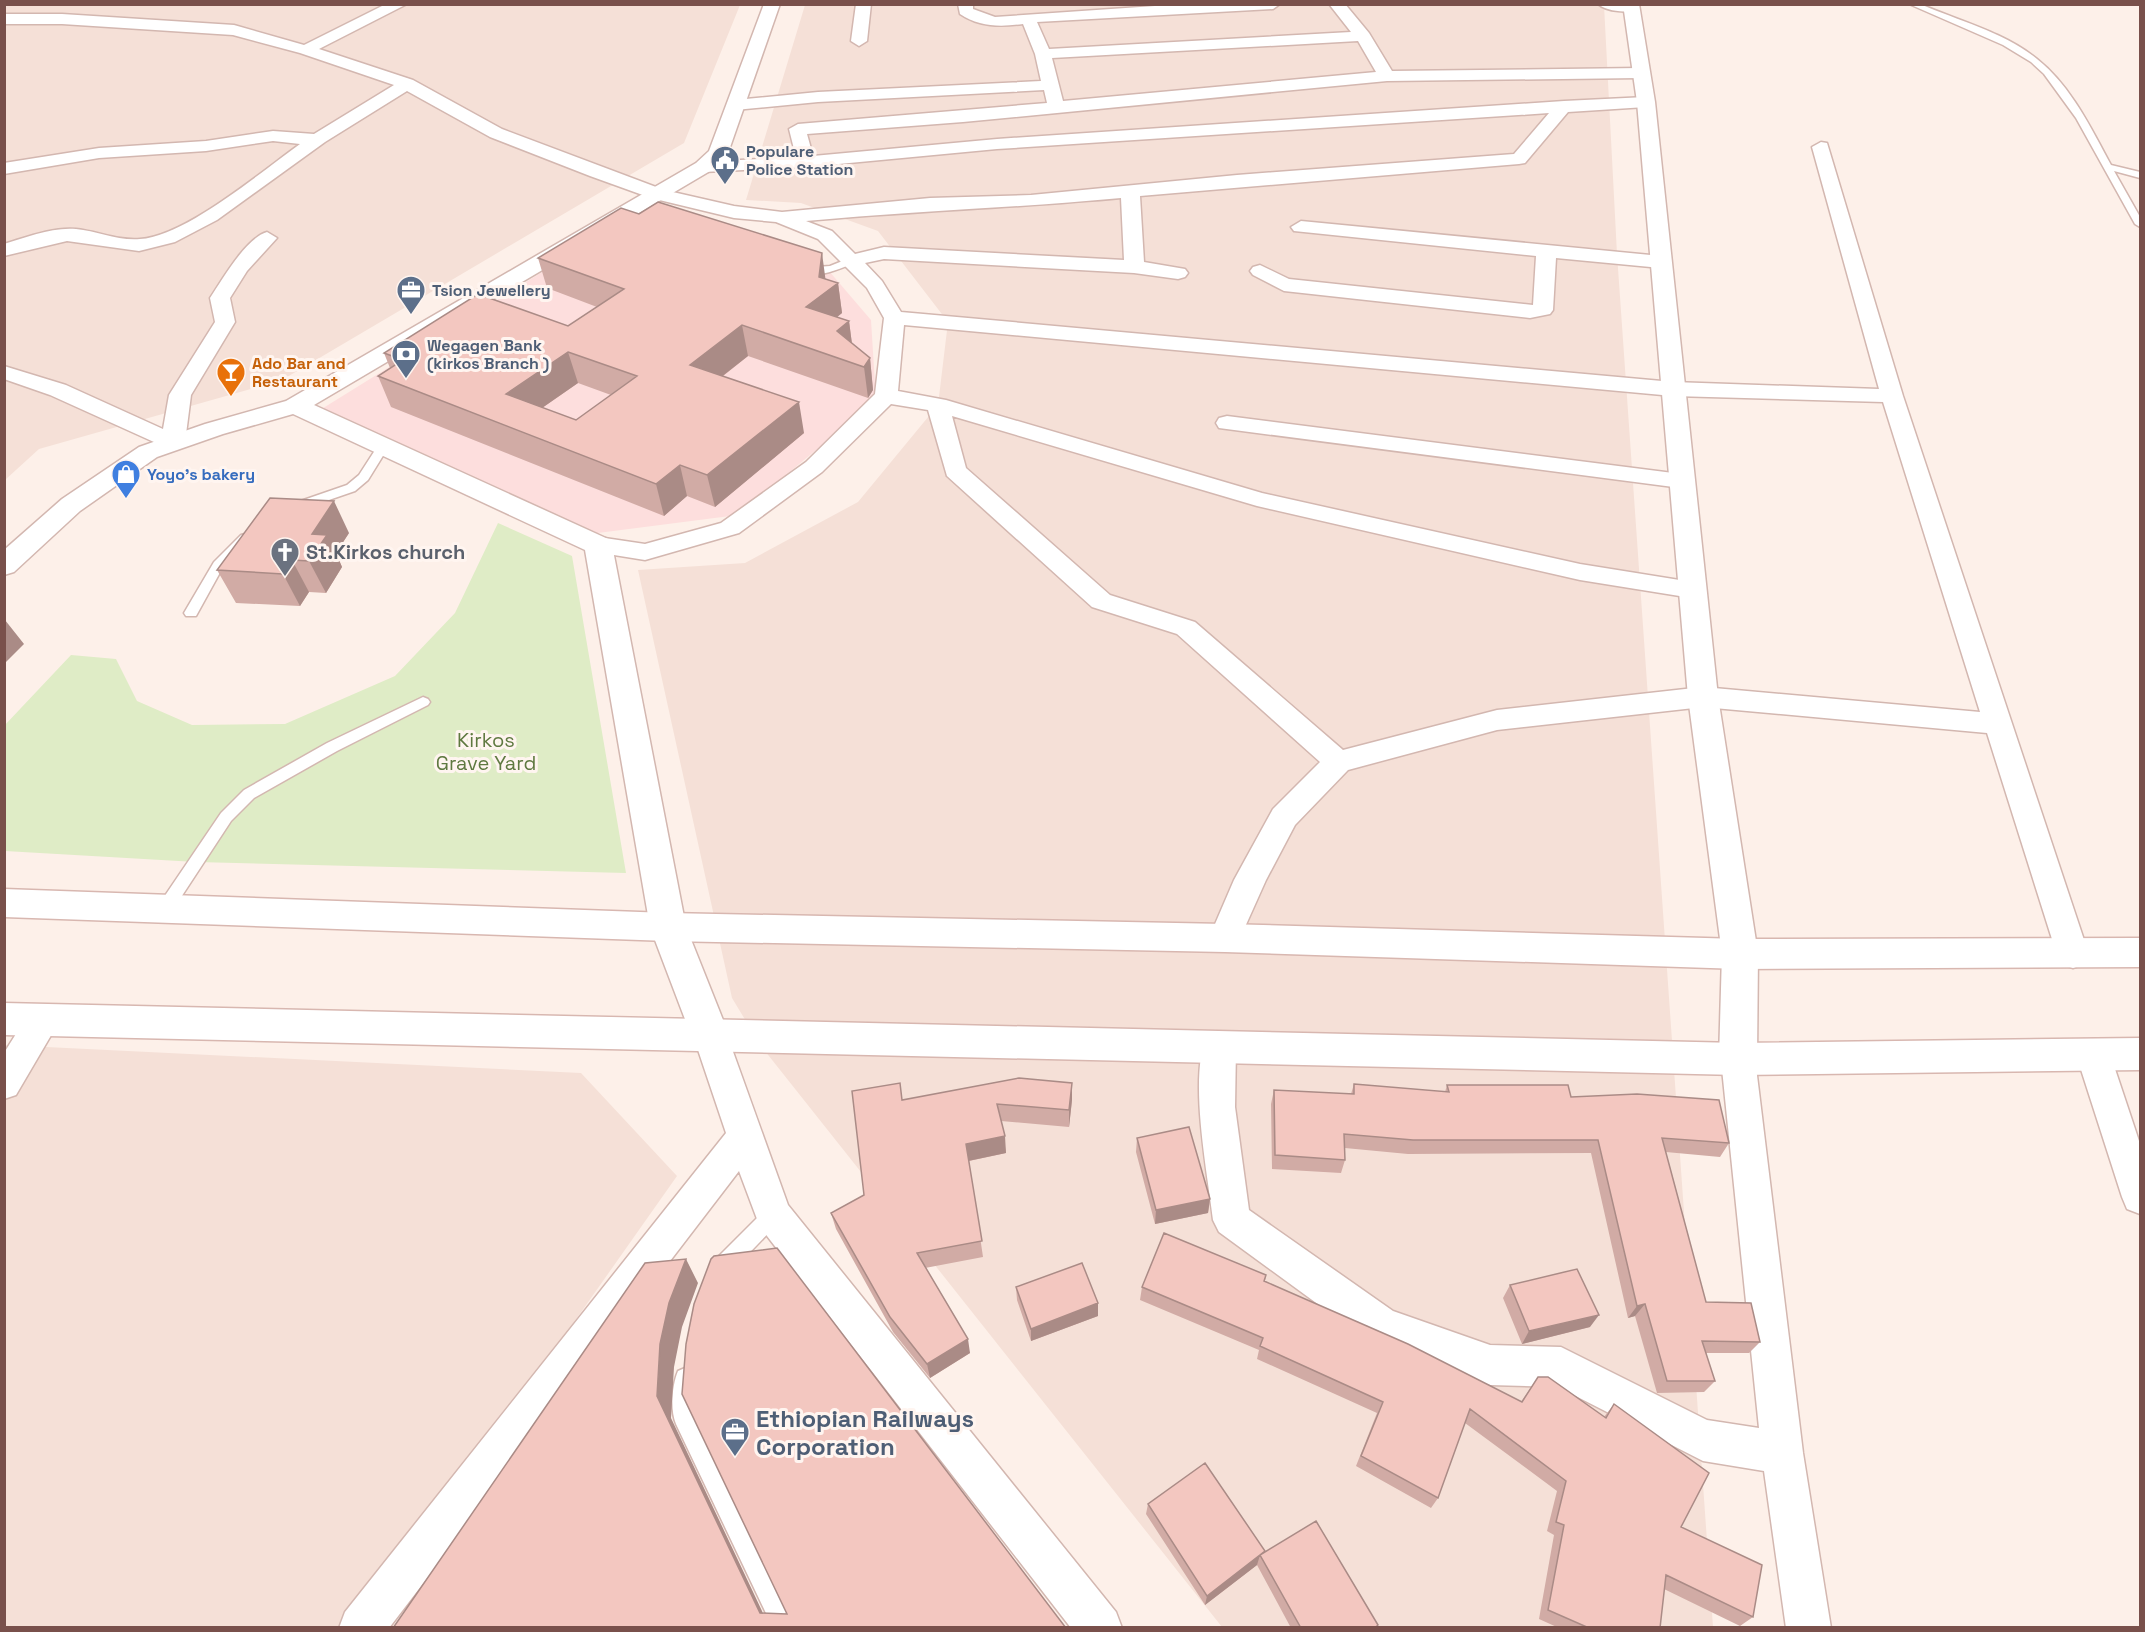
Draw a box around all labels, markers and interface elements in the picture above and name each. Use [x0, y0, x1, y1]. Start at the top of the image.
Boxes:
place label: Populare Police Station [746, 141, 853, 180]
public building icon: Populare Police Station [709, 144, 741, 186]
office icon: Tsion Jewellery [395, 274, 427, 316]
place label: Tsion Jewellery [432, 280, 551, 301]
place label: Wegagen Bank (kirkos Branch ) [427, 335, 549, 374]
bank icon: Wegagen Bank (kirkos Branch ) [390, 338, 422, 380]
place label: Ado Bar and Restaurant [252, 353, 346, 392]
bar icon: Ado Bar and Restaurant [215, 356, 247, 398]
shop icon: Yoyo's bakery [110, 458, 142, 500]
place label: Yoyo's bakery [147, 464, 255, 485]
church icon: St.Kirkos church [269, 536, 301, 578]
place label: St.Kirkos church [306, 539, 465, 565]
park label: Kirkos Grave Yard [436, 727, 536, 776]
place label: Ethiopian Railways Corporation [756, 1403, 974, 1462]
office icon: Ethiopian Railways Corporation [719, 1416, 751, 1458]

